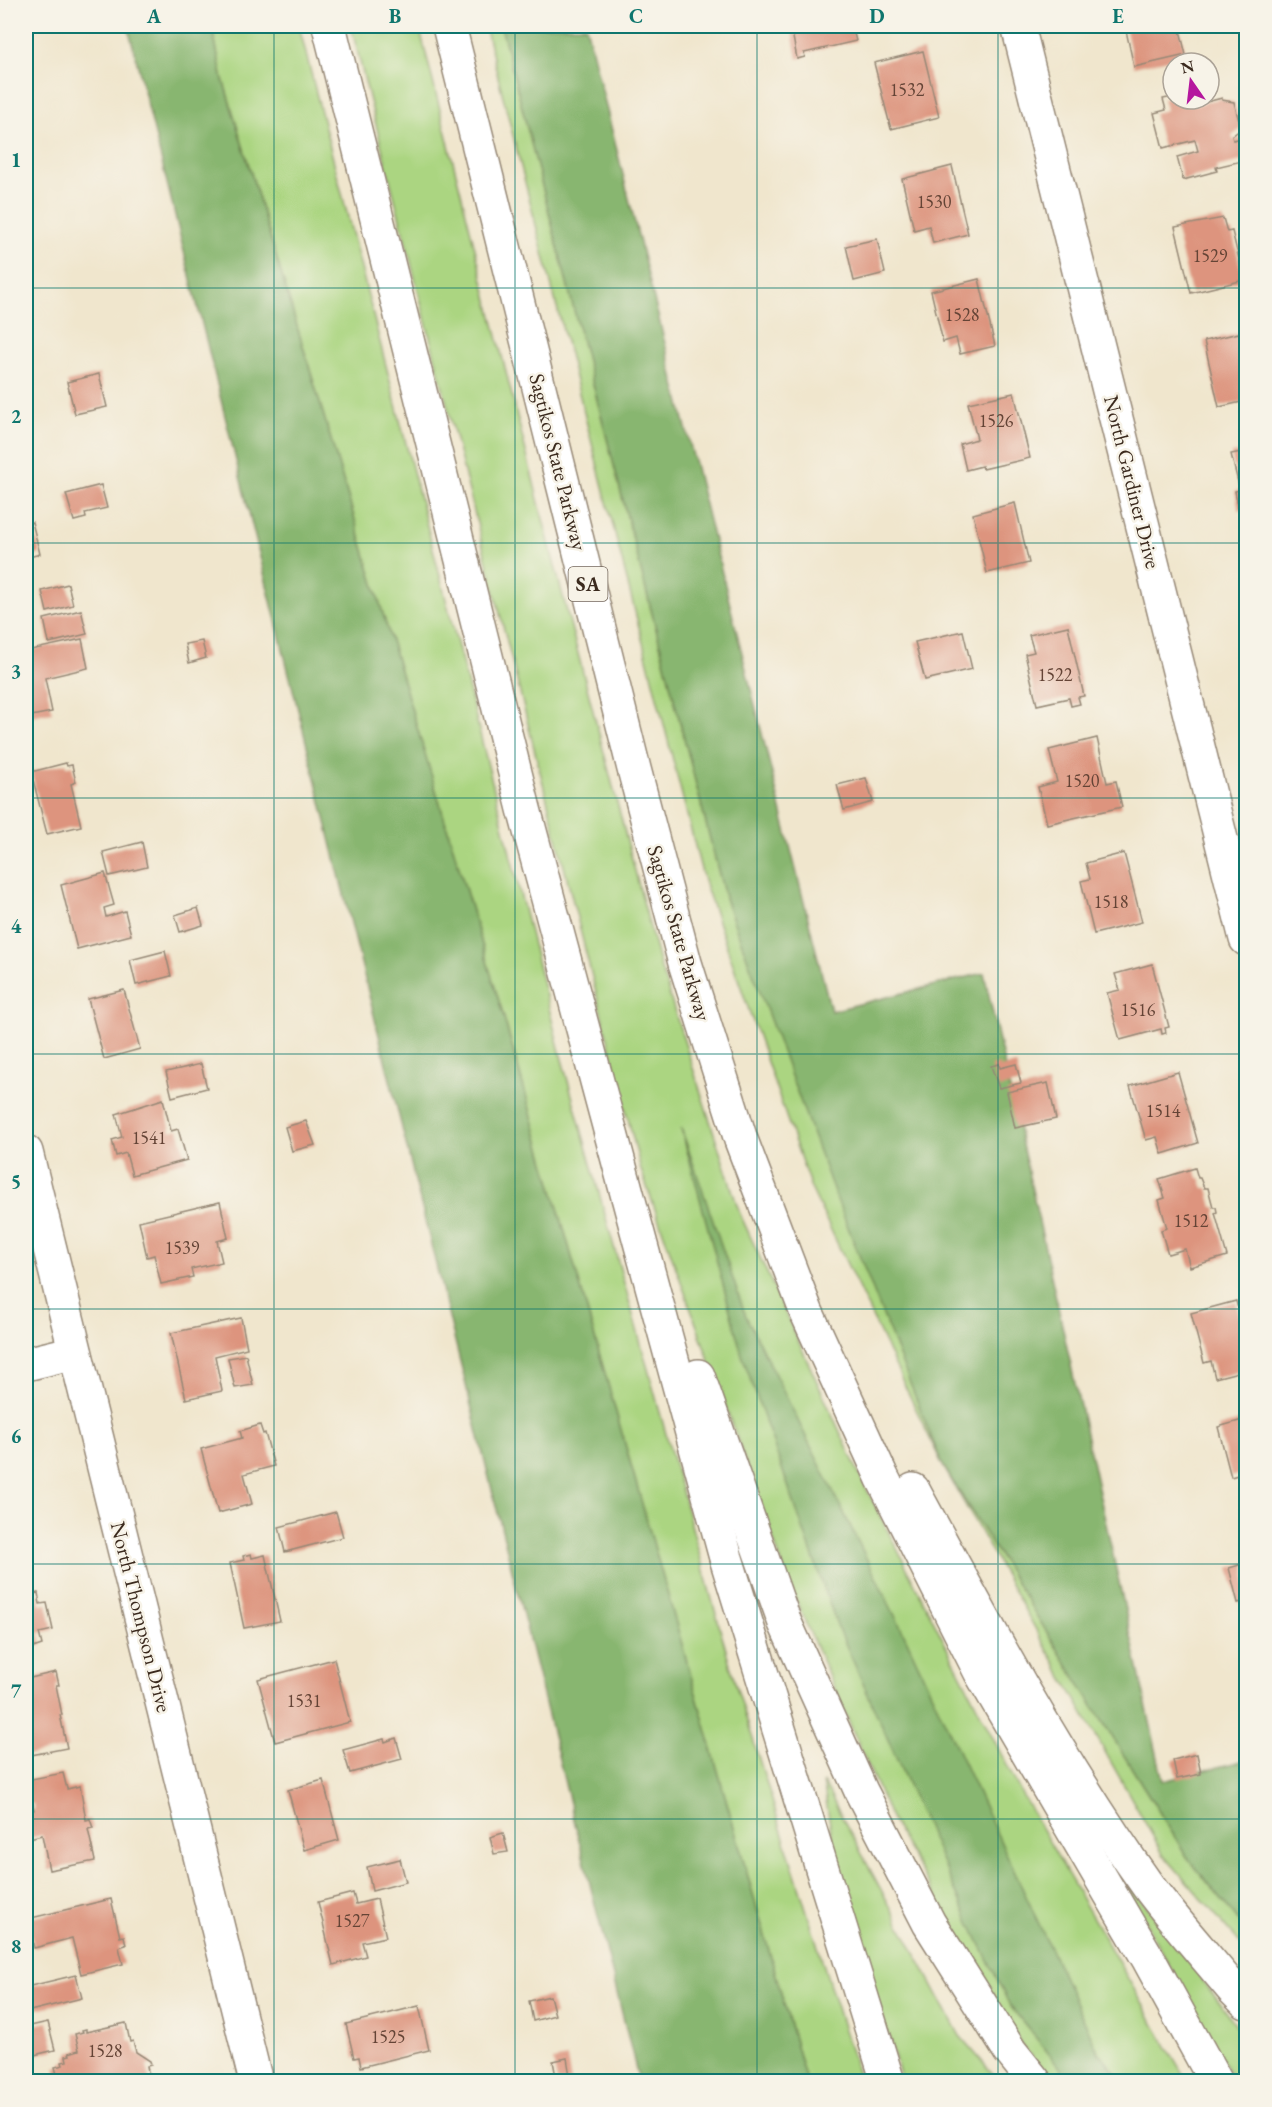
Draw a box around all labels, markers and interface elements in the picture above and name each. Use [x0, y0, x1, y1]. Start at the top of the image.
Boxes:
text: A [146, 3, 162, 29]
text: B [389, 3, 401, 29]
text: C [629, 3, 643, 29]
text: D [869, 3, 885, 29]
text: E [1112, 3, 1124, 29]
north arrow [1161, 51, 1221, 111]
text: N [1179, 55, 1196, 79]
house number: 1532 [890, 78, 925, 101]
text: 1 [11, 147, 21, 173]
house number: 1530 [917, 190, 952, 213]
house number: 1529 [1193, 244, 1228, 267]
house number: 1528 [945, 303, 979, 326]
street label: Sagtikos State Parkway [523, 371, 594, 554]
street label: North Gardiner Drive [1098, 393, 1167, 571]
text: 2 [11, 403, 22, 429]
house number: 1526 [979, 409, 1014, 432]
road number: SA [568, 567, 608, 601]
text: 3 [11, 658, 21, 684]
house number: 1522 [1038, 663, 1073, 686]
house number: 1520 [1065, 769, 1100, 792]
street label: Sagtikos State Parkway [642, 842, 718, 1024]
house number: 1518 [1094, 890, 1128, 913]
text: 4 [11, 913, 22, 939]
house number: 1516 [1121, 998, 1156, 1021]
house number: 1514 [1146, 1099, 1181, 1122]
house number: 1541 [132, 1126, 166, 1149]
text: 5 [11, 1168, 21, 1194]
house number: 1512 [1174, 1209, 1209, 1232]
house number: 1539 [165, 1236, 200, 1259]
text: 6 [11, 1423, 22, 1449]
street label: North Thompson Drive [105, 1519, 178, 1715]
text: 7 [11, 1678, 22, 1704]
house number: 1531 [287, 1689, 321, 1712]
house number: 1527 [335, 1909, 370, 1932]
text: 8 [11, 1933, 21, 1959]
house number: 1525 [371, 2025, 405, 2048]
house number: 1528 [88, 2039, 122, 2062]

